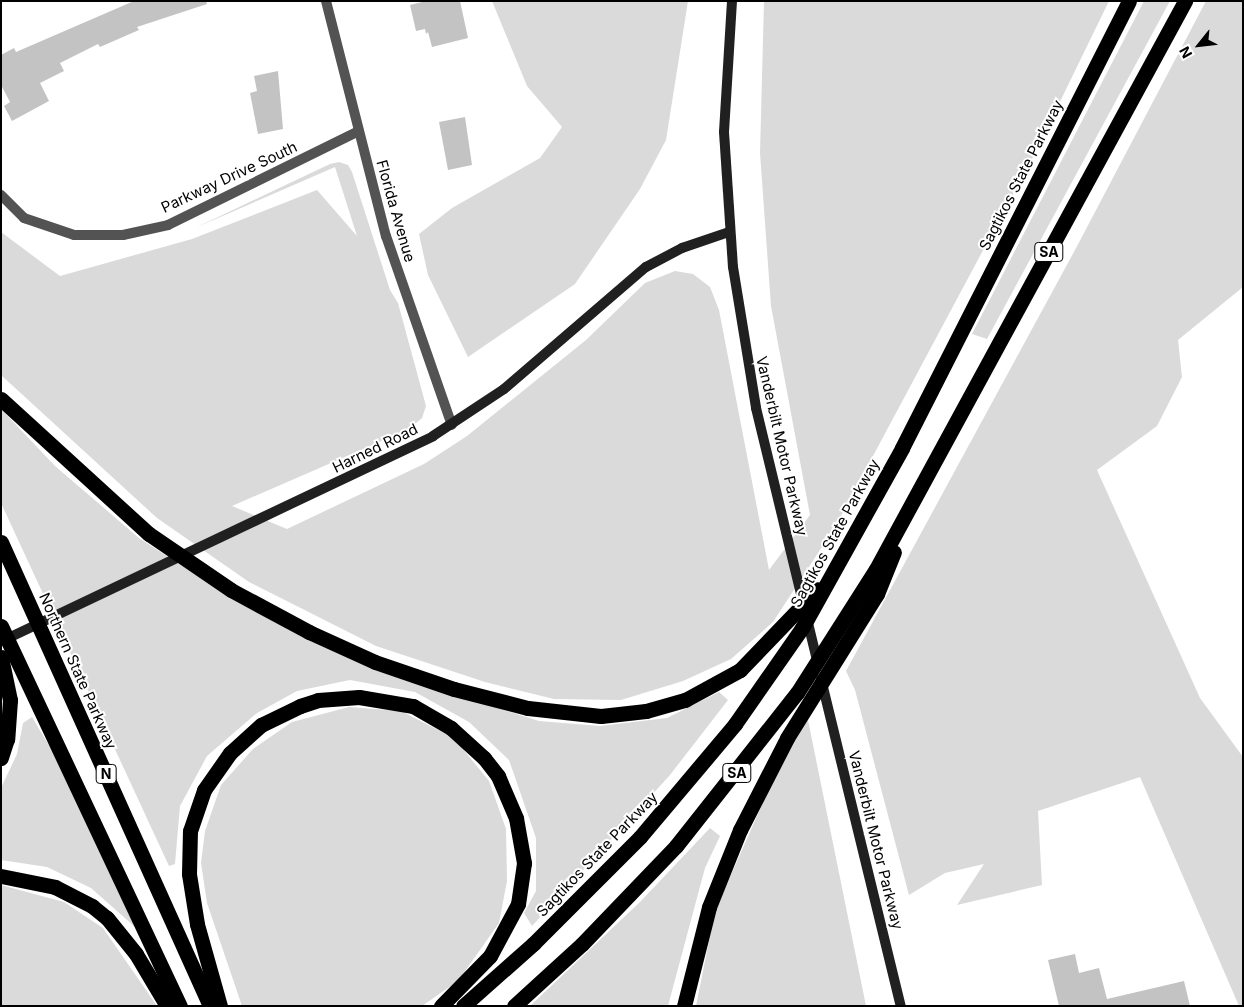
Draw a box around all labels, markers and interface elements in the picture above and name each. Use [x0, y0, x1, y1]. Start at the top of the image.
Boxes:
north arrow [1174, 20, 1224, 70]
text: N [1175, 44, 1195, 61]
street label: Sagtikos State Parkway [975, 97, 1067, 253]
street label: Parkway Drive South [158, 138, 300, 216]
street label: Florida Avenue [373, 158, 419, 264]
road number: SA [1034, 240, 1064, 264]
street label: Vanderbilt Motor Parkway [753, 354, 811, 538]
street label: Harned Road [329, 420, 421, 476]
street label: Sagtikos State Parkway [787, 456, 883, 610]
street label: Northern State Parkway [35, 590, 121, 752]
street label: Vanderbilt Motor Parkway [845, 749, 907, 931]
road number: SA [722, 761, 752, 784]
road number: N [95, 762, 117, 786]
street label: Sagtikos State Parkway [533, 788, 661, 920]

